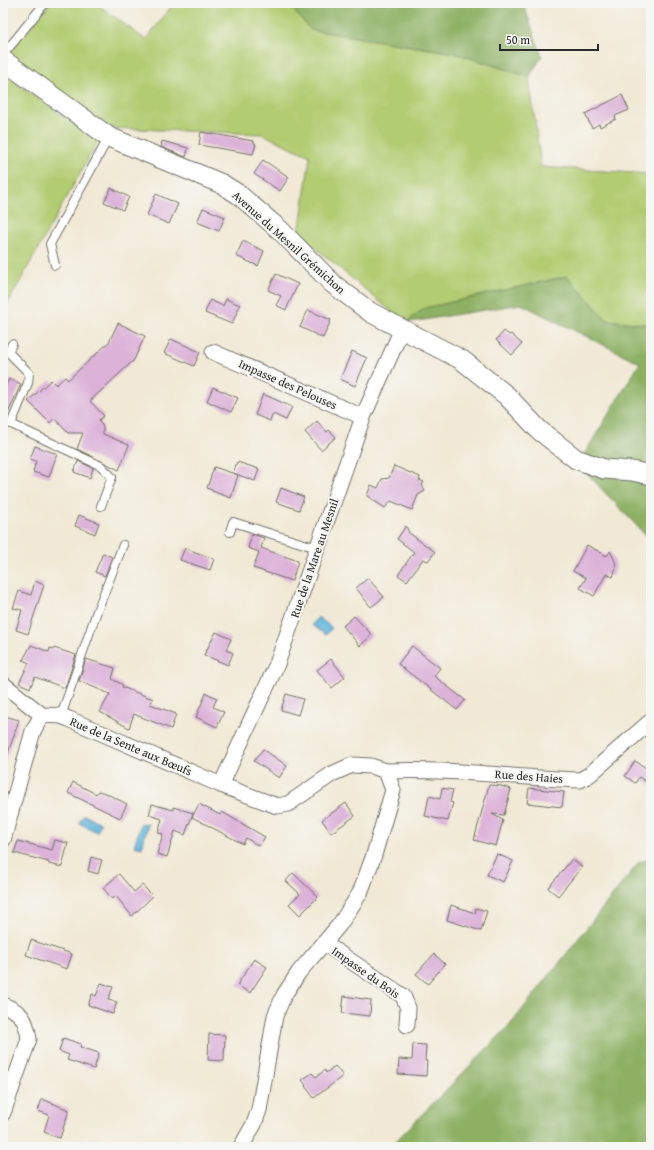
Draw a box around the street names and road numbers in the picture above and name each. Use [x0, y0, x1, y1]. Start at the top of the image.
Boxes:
street label: Avenue du Mesnil Grémichon [229, 187, 349, 298]
street label: Impasse des Pelouses [236, 355, 340, 413]
street label: Rue de la Mare au Mesnil [286, 496, 343, 620]
street label: Rue de la Sente aux Bœufs [67, 713, 195, 780]
street label: Rue des Haies [494, 765, 564, 787]
street label: Impasse du Bois [328, 942, 404, 1002]

